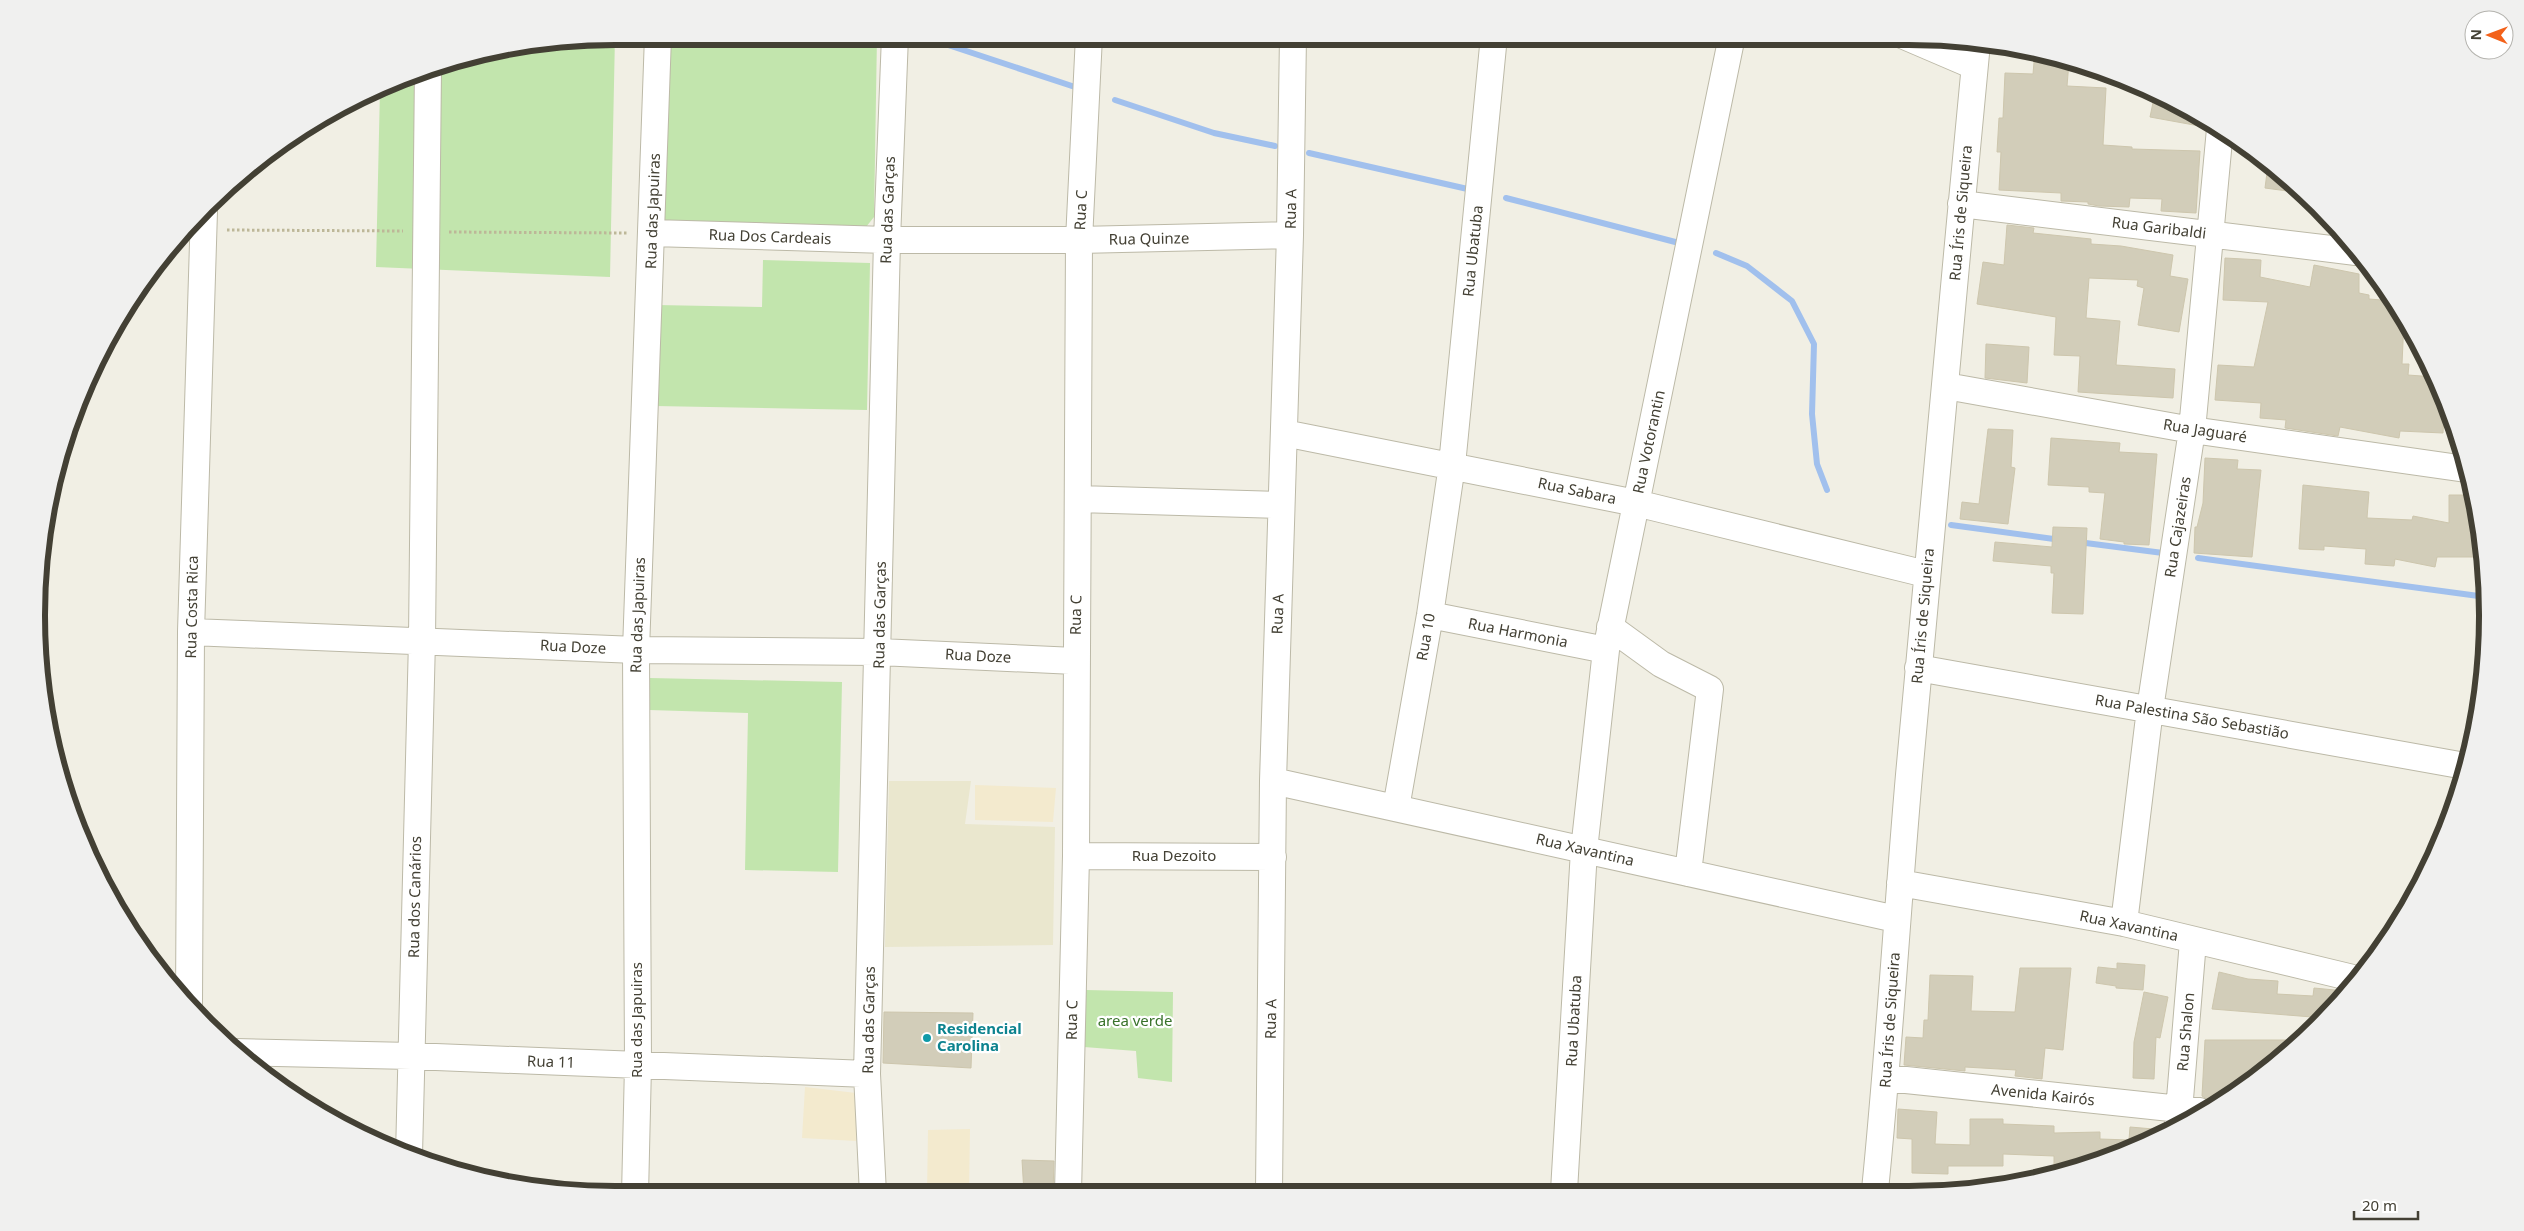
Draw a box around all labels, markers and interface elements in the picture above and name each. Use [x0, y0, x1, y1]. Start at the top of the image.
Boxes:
north arrow [2464, 10, 2514, 60]
text: N [2466, 29, 2485, 41]
street label: Rua Íris de Siqueira [1944, 144, 1976, 282]
street label: Rua das Japuiras [640, 153, 664, 269]
street label: Rua das Garças [875, 156, 899, 264]
street label: Rua A [1280, 188, 1300, 229]
street label: Rua C [1069, 189, 1091, 231]
street label: Rua Ubatuba [1457, 204, 1487, 298]
street label: Rua Garibaldi [2111, 211, 2207, 243]
street label: Rua Dos Cardeais [708, 224, 832, 248]
street label: Rua Quinze [1109, 227, 1189, 249]
street label: Rua Votorantin [1627, 388, 1669, 495]
street label: Rua Jaguaré [2162, 414, 2249, 447]
street label: Rua Sabara [1536, 472, 1618, 508]
street label: Rua Cajazeiras [2159, 475, 2195, 579]
street label: Rua Íris de Siqueira [1906, 547, 1938, 685]
street label: Rua Costa Rica [180, 555, 202, 659]
street label: Rua das Japuiras [625, 557, 649, 673]
street label: Rua das Garças [868, 561, 890, 669]
street label: Rua A [1266, 593, 1288, 635]
street label: Rua C [1065, 594, 1085, 635]
street label: Rua 10 [1411, 611, 1439, 662]
street label: Rua Harmonia [1467, 613, 1570, 651]
street label: Rua Doze [539, 634, 607, 658]
street label: Rua Doze [944, 643, 1012, 667]
street label: Rua Palestina São Sebastião [2094, 689, 2291, 743]
street label: Rua Xavantina [1534, 828, 1636, 870]
street label: Rua dos Canários [403, 836, 425, 958]
street label: Rua Dezoito [1132, 845, 1216, 865]
street label: Rua Xavantina [2078, 905, 2180, 945]
street label: Rua Íris de Siqueira [1874, 951, 1904, 1088]
street label: Rua das Japuiras [626, 962, 646, 1078]
street label: Rua das Garças [857, 966, 879, 1074]
street label: Rua Ubatuba [1561, 975, 1585, 1067]
street label: Rua Shalon [2172, 992, 2198, 1072]
street label: Rua A [1260, 998, 1280, 1039]
street label: Rua C [1061, 999, 1081, 1040]
park label: area verde [1098, 1010, 1172, 1030]
place label: Residencial Carolina [937, 1018, 1022, 1055]
marker: Residencial Carolina [921, 1032, 933, 1044]
street label: Rua 11 [527, 1050, 575, 1072]
street label: Avenida Kairós [1990, 1079, 2096, 1109]
scale bar [2354, 1188, 2418, 1220]
text: 20 m [2362, 1195, 2397, 1215]

